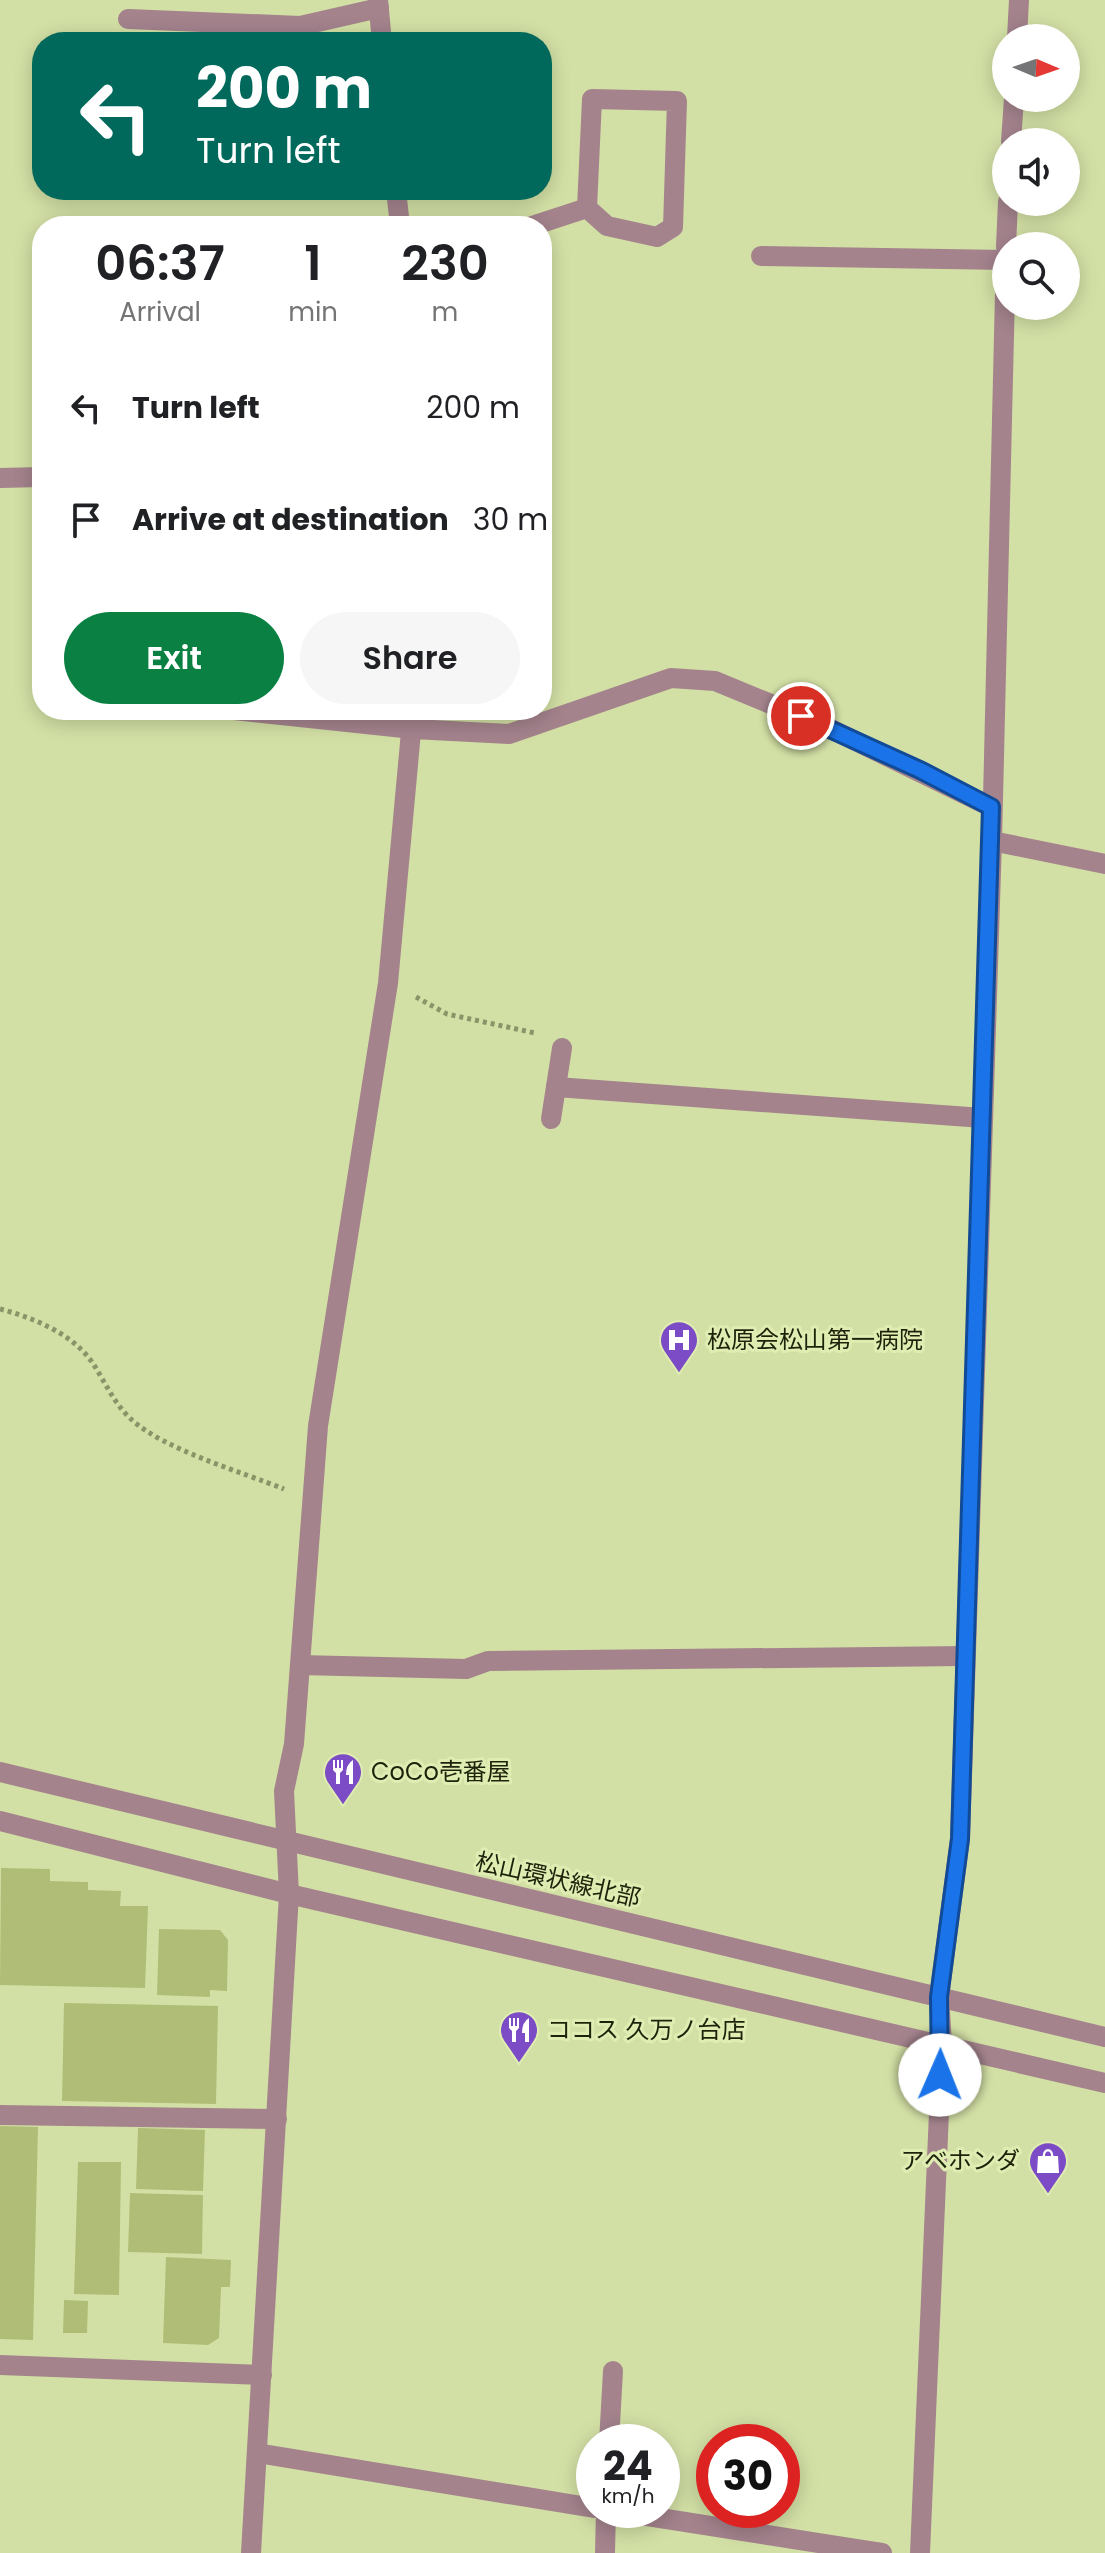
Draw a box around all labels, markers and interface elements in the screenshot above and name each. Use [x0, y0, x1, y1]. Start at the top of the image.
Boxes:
north arrow [992, 24, 1080, 112]
map controls [992, 24, 1080, 320]
text: 200 m [196, 49, 372, 128]
icon: left [64, 64, 168, 168]
text: Turn left [196, 125, 341, 176]
button: sound [992, 128, 1080, 216]
text: 06:37 [95, 230, 225, 297]
text: 1 [304, 230, 322, 297]
text: 230 [401, 230, 489, 297]
button: search [992, 232, 1080, 320]
text: Arrival [119, 294, 201, 330]
text: min [288, 294, 338, 330]
text: m [432, 294, 458, 330]
icon: left [64, 386, 108, 430]
text: Turn left [132, 386, 260, 429]
text: 200 m [426, 386, 520, 429]
icon: arrive [64, 498, 108, 542]
text: Arrive at destination [132, 498, 449, 541]
text: 30 m [473, 498, 548, 541]
button: Exit [64, 612, 284, 704]
button: Share [300, 612, 520, 704]
pin [767, 682, 835, 750]
icon: arrive [779, 694, 823, 738]
hospital icon: 松原会松山第一病院 [658, 1319, 700, 1374]
place label: 松原会松山第一病院 [707, 1323, 923, 1356]
restaurant icon: CoCo壱番屋 [322, 1751, 364, 1806]
place label: CoCo壱番屋 [371, 1755, 511, 1788]
street label: 松山環状線北部 [473, 1845, 644, 1914]
restaurant icon: ココス 久万ノ台店 [498, 2009, 540, 2064]
place label: ココス 久万ノ台店 [547, 2013, 745, 2046]
position arrow [898, 2033, 982, 2117]
shop icon: アベホンダ [1027, 2140, 1069, 2195]
place label: アベホンダ [900, 2144, 1020, 2177]
speed limit sign: 30 [696, 2424, 800, 2528]
text: 24 [603, 2438, 653, 2494]
text: km/h [601, 2482, 655, 2510]

